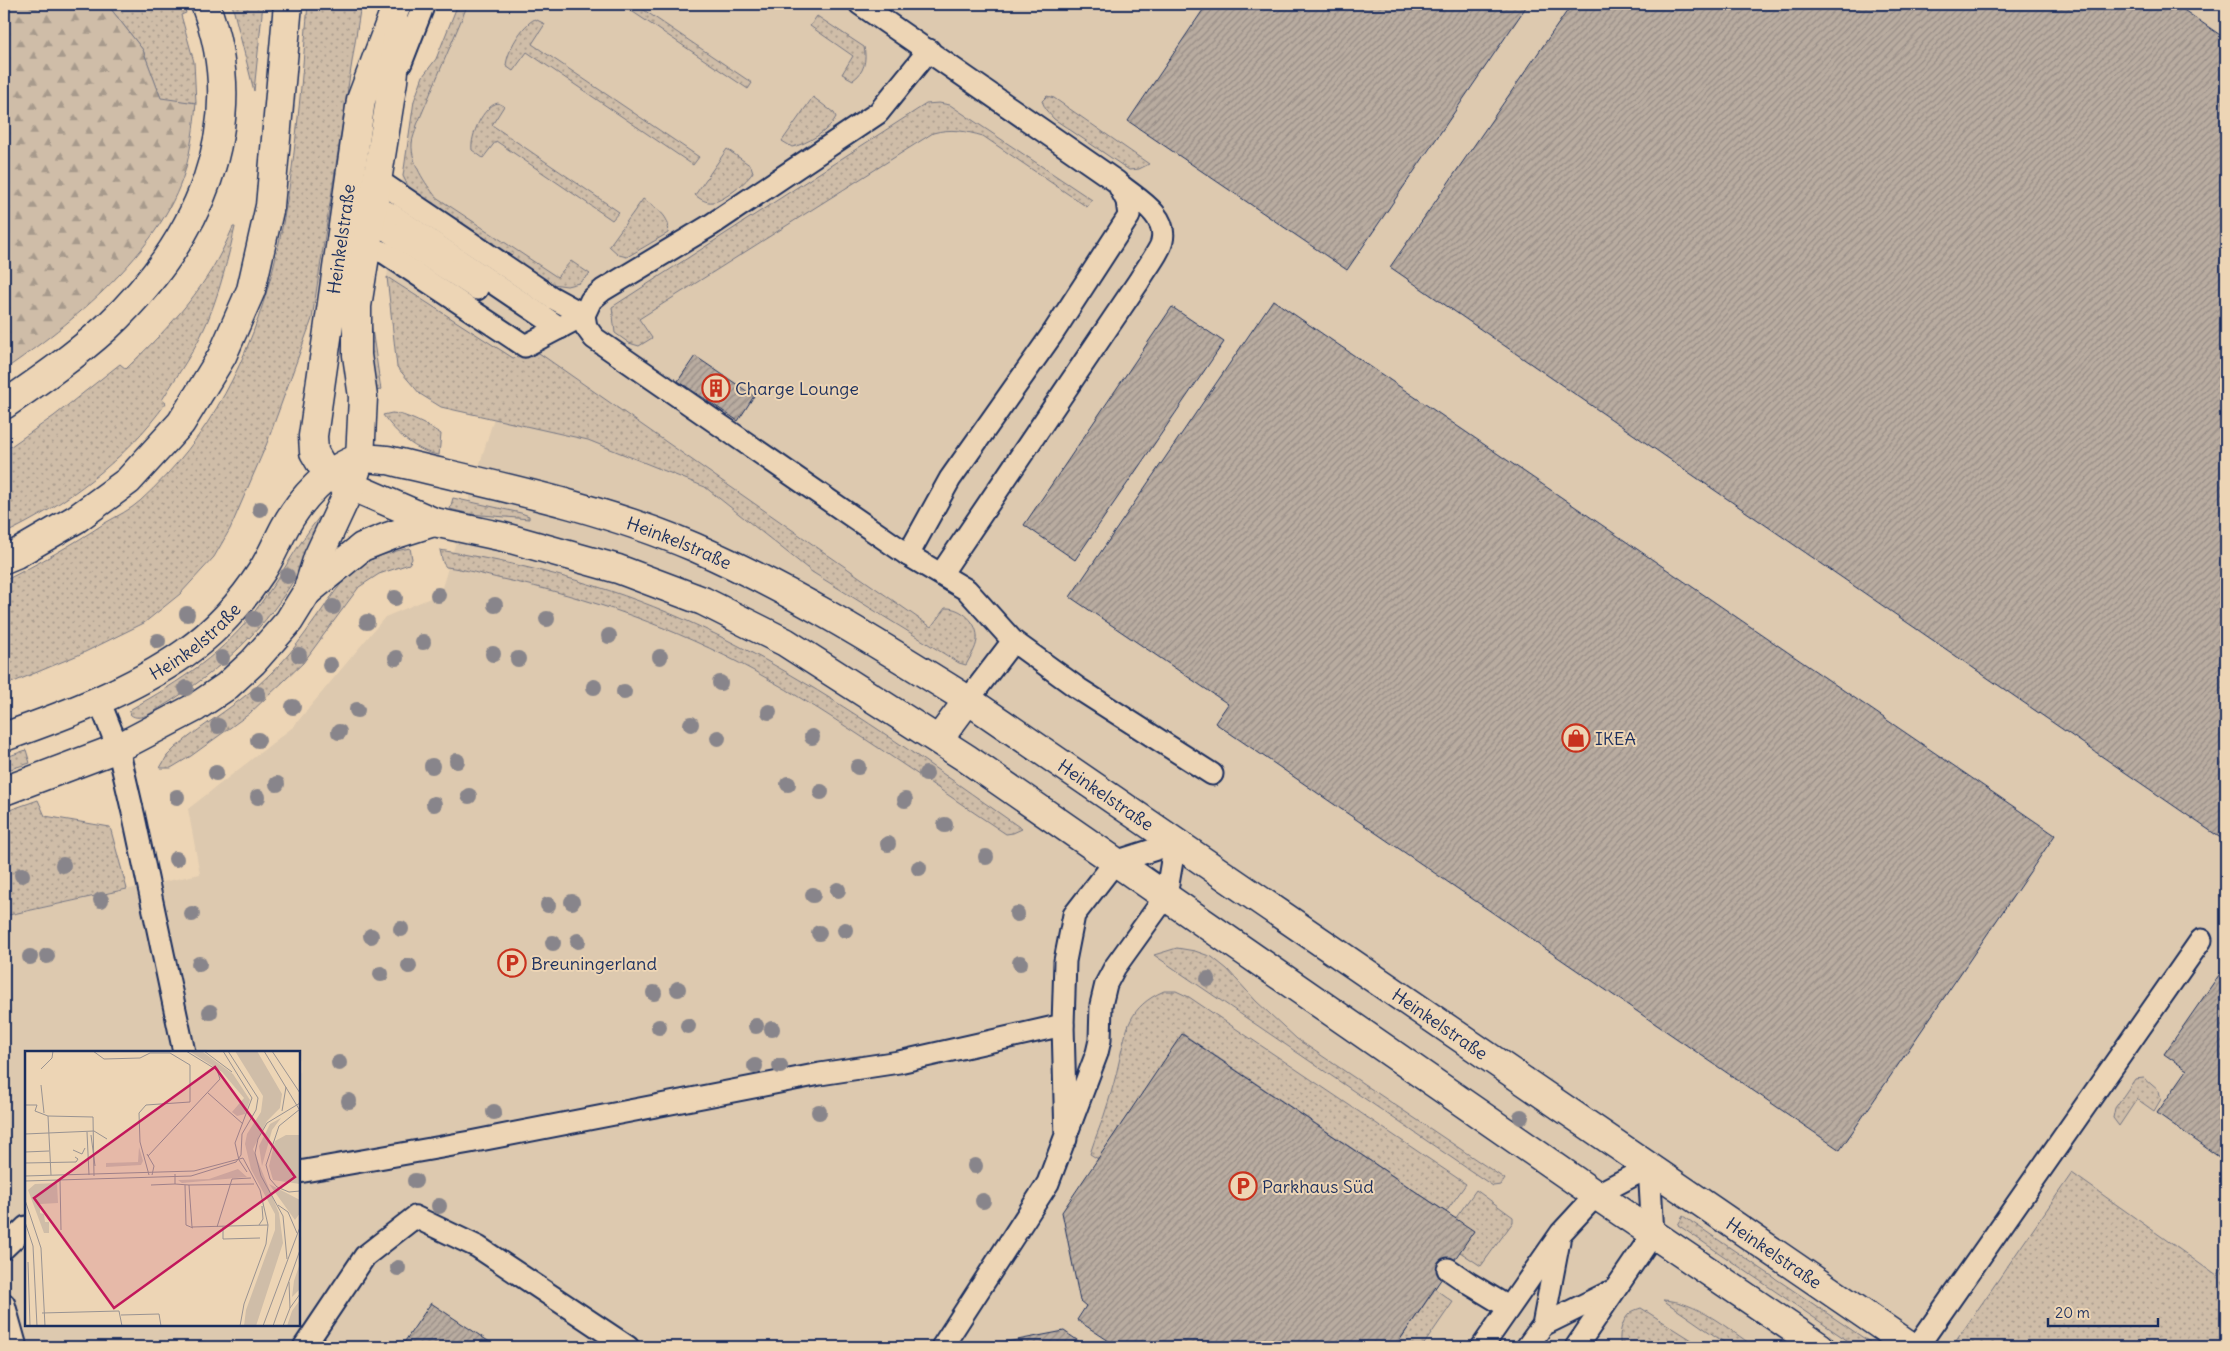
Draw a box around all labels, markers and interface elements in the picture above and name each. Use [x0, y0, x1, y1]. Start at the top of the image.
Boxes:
street label: Heinkelstraße [322, 182, 360, 296]
building icon: Charge Lounge [701, 373, 731, 403]
place label: Charge Lounge [735, 377, 859, 400]
street label: Heinkelstraße [624, 511, 735, 574]
street label: Heinkelstraße [145, 598, 245, 685]
shop icon: IKEA [1561, 723, 1591, 753]
place label: IKEA [1595, 727, 1636, 750]
street label: Heinkelstraße [1054, 754, 1158, 835]
parking icon: Breuningerland [497, 948, 527, 978]
place label: Breuningerland [531, 952, 658, 975]
street label: Heinkelstraße [1388, 983, 1492, 1064]
inset map [25, 1051, 300, 1326]
parking icon: Parkhaus Süd [1228, 1171, 1258, 1201]
place label: Parkhaus Süd [1262, 1175, 1374, 1198]
street label: Heinkelstraße [1722, 1212, 1826, 1293]
scale bar [2048, 1296, 2158, 1328]
text: 20 m [2055, 1303, 2090, 1322]

